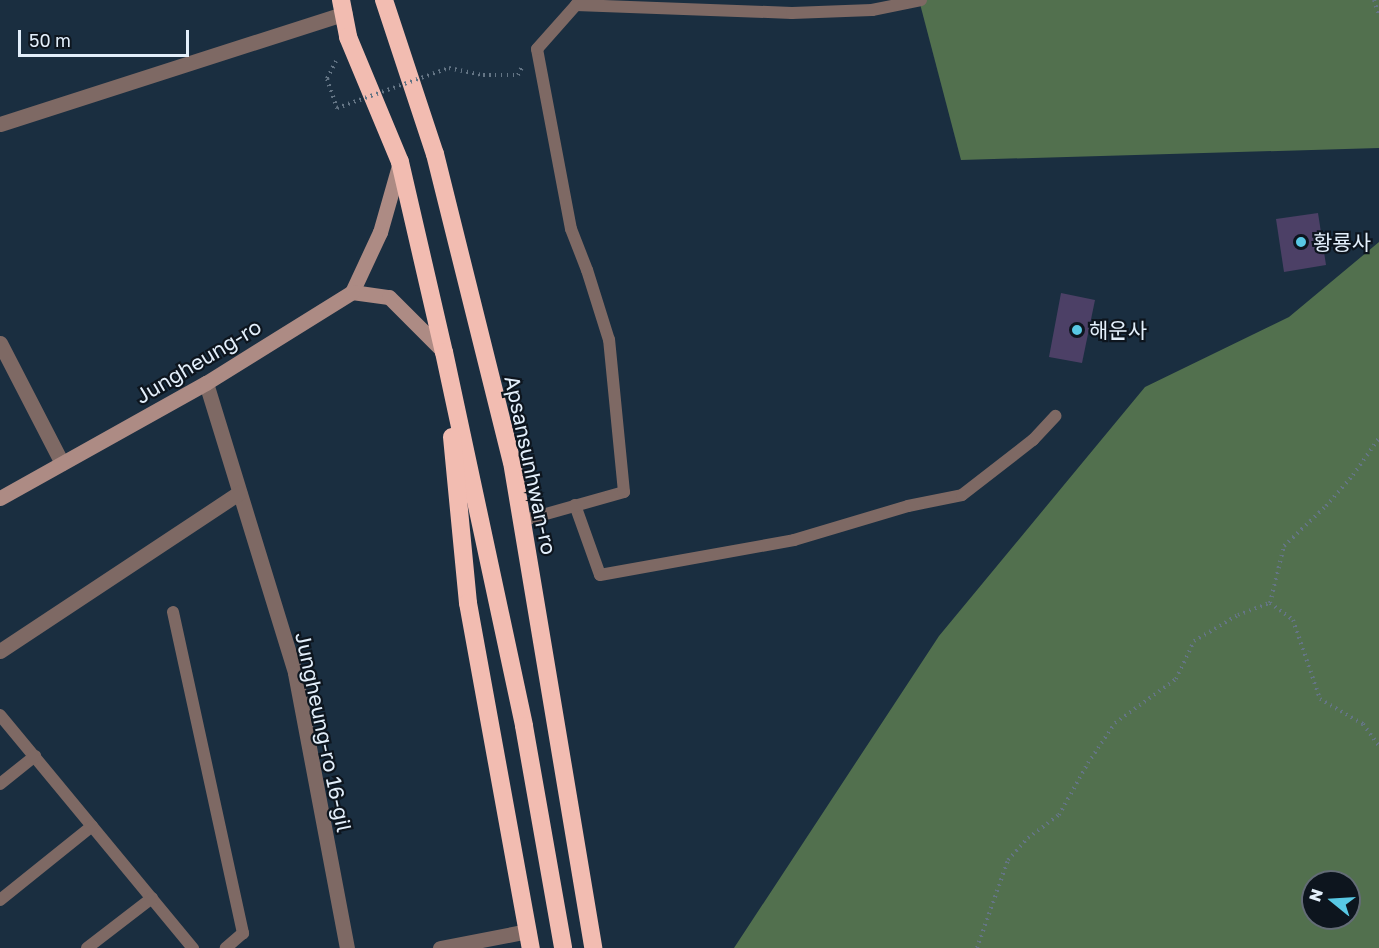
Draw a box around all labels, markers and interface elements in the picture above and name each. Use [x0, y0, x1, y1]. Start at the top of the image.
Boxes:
scale bar [21, 18, 192, 56]
text: 50 m [29, 29, 71, 51]
place label: 황룡사 [1313, 229, 1371, 255]
marker: 황룡사 [1294, 235, 1308, 249]
street label: Jungheung-ro [130, 314, 266, 408]
place label: 해운사 [1089, 317, 1147, 343]
marker: 해운사 [1070, 323, 1084, 337]
street label: Apsansunhwan-ro [500, 373, 562, 557]
street label: Jungheung-ro 16-gil [290, 630, 358, 834]
north arrow [1301, 870, 1361, 930]
text: N [1304, 886, 1327, 904]

